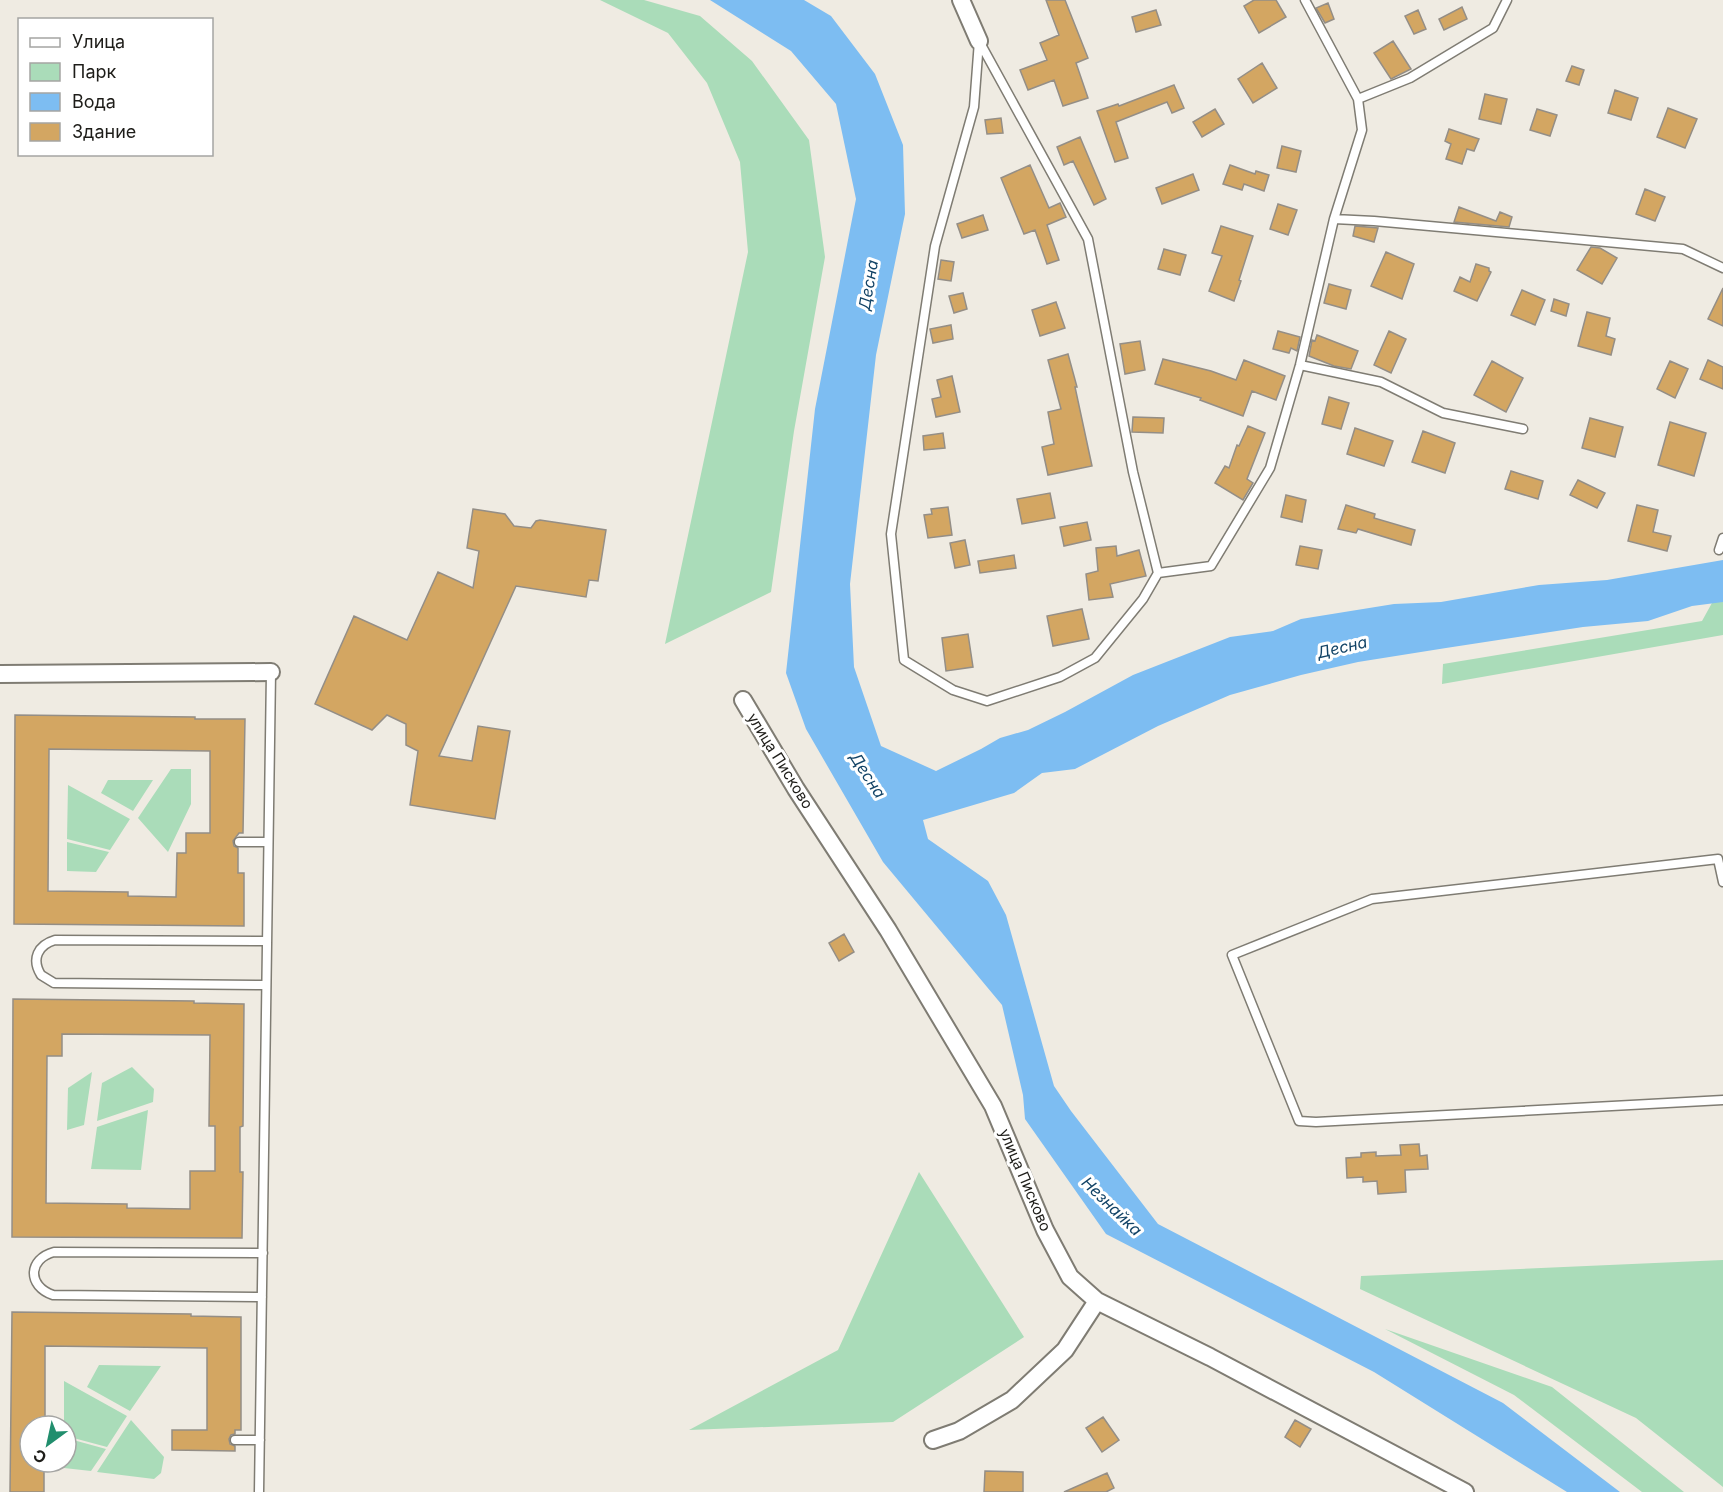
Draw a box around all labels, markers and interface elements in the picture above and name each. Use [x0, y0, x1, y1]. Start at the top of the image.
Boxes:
legend [18, 18, 213, 156]
text: Улица [72, 31, 125, 52]
text: Парк [72, 61, 117, 82]
text: Вода [72, 91, 116, 112]
text: Здание [72, 121, 136, 142]
water label: Десна [854, 258, 882, 313]
water label: Десна [1314, 632, 1369, 663]
street label: улица Писково [743, 709, 818, 812]
water label: Десна [845, 747, 890, 802]
street label: улица Писково [995, 1126, 1056, 1234]
water label: Незнайка [1078, 1172, 1147, 1240]
north arrow [18, 1414, 78, 1474]
text: С [29, 1445, 50, 1468]

